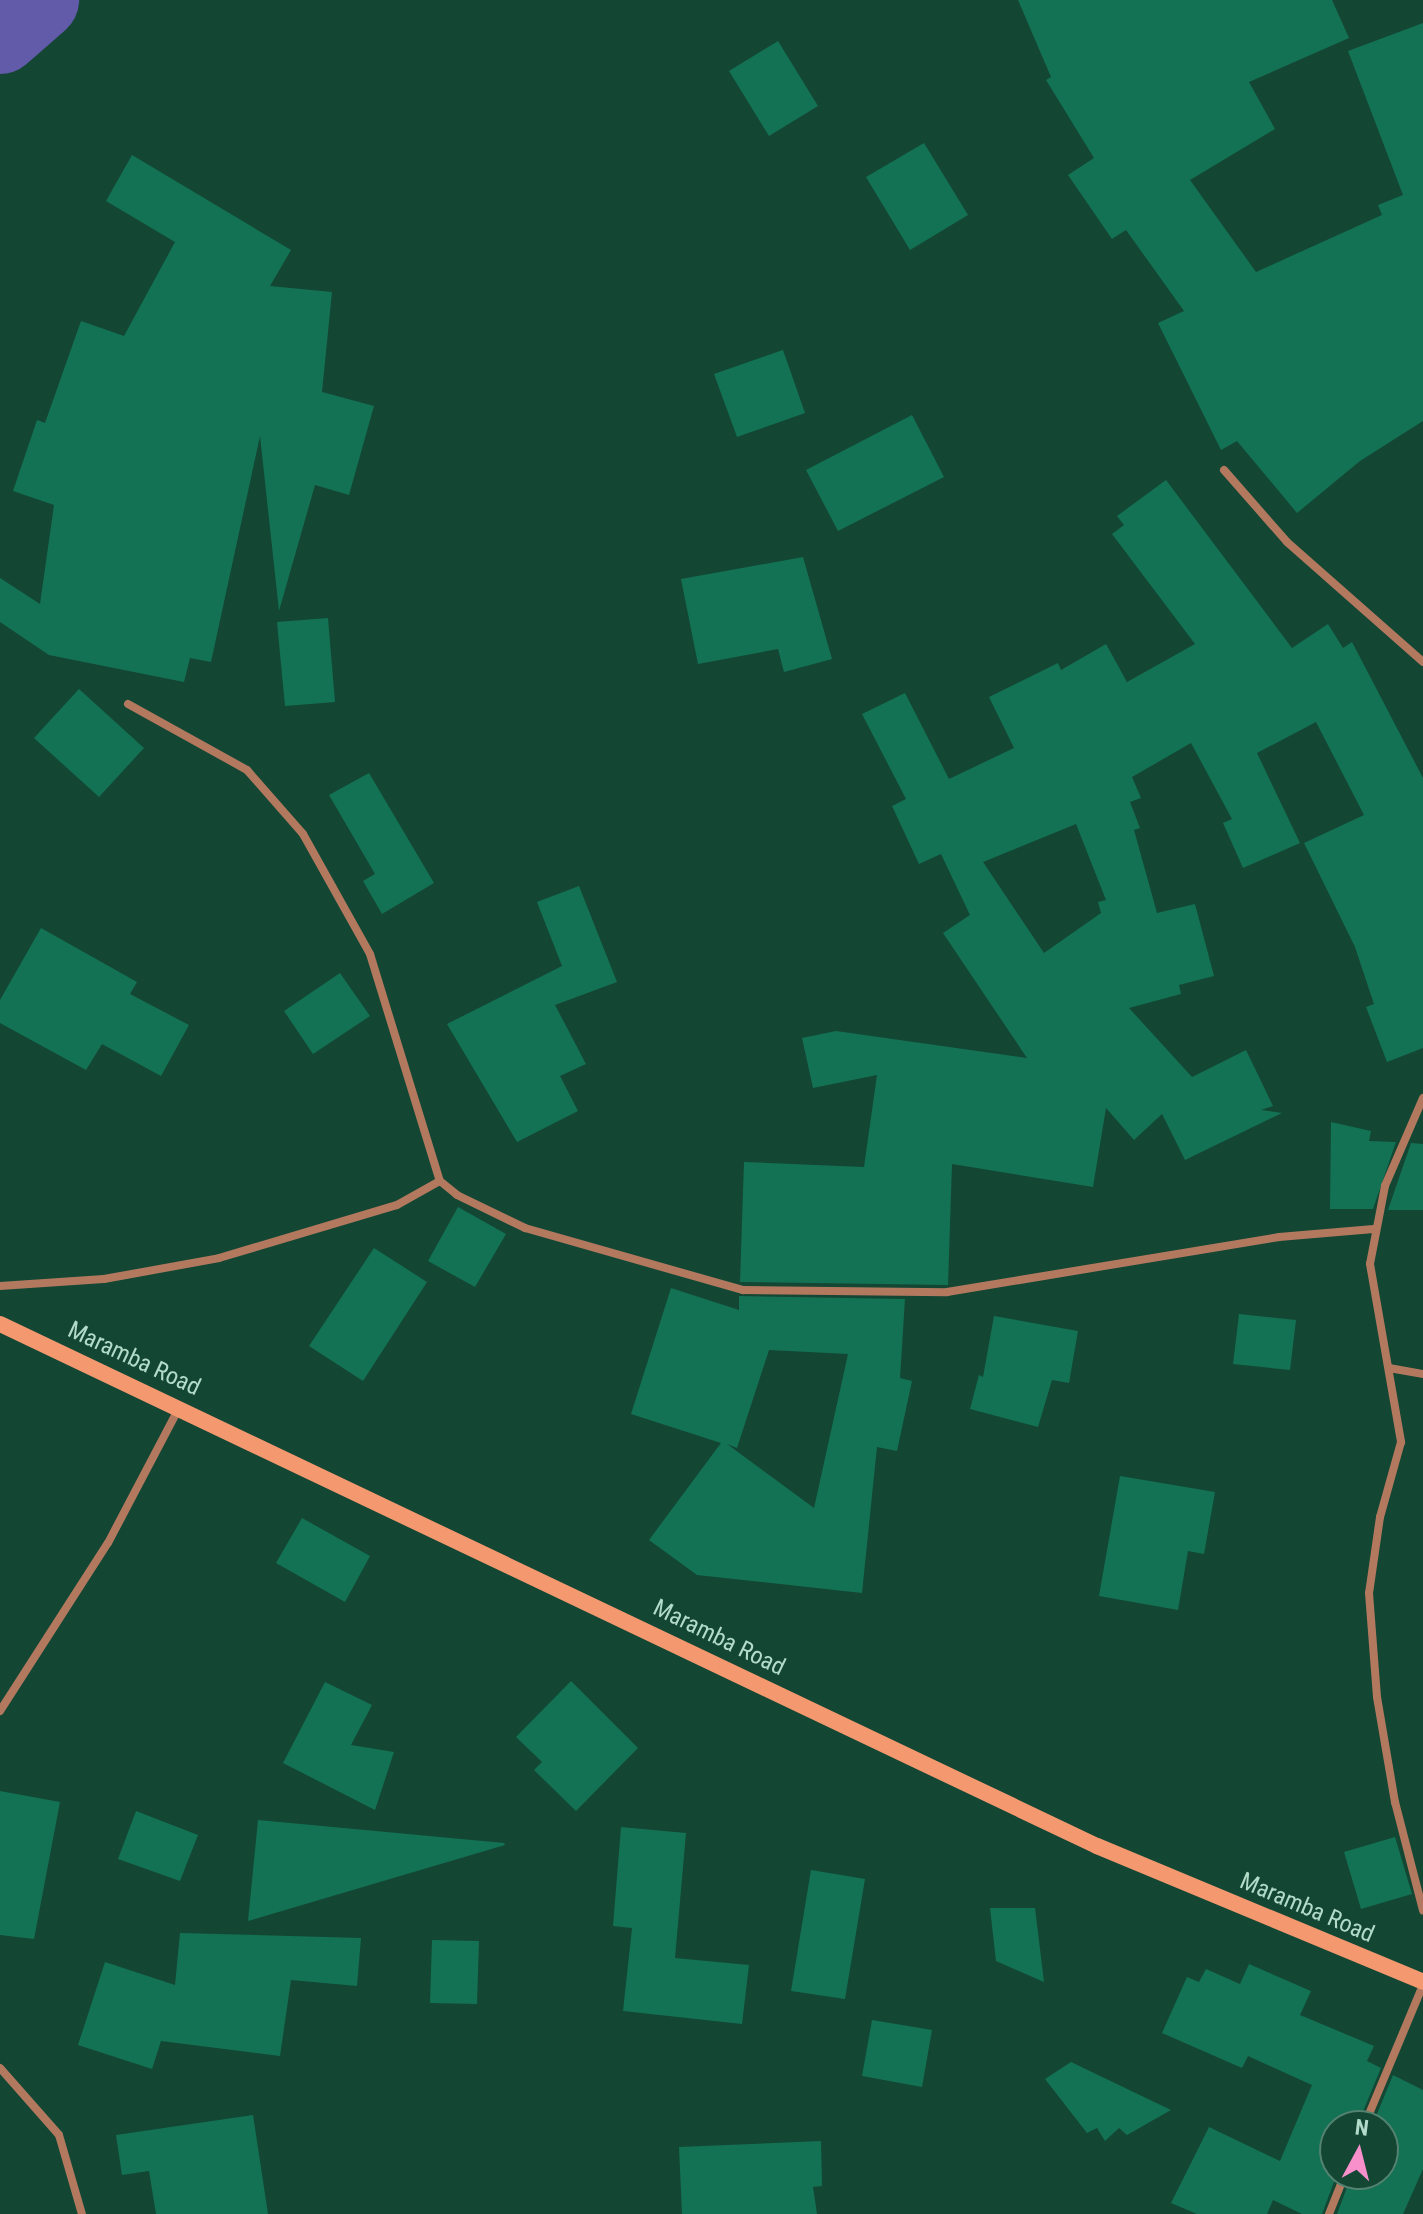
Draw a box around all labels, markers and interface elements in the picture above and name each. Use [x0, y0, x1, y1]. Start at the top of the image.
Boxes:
street label: Maramba Road [63, 1316, 205, 1402]
street label: Maramba Road [648, 1594, 790, 1682]
street label: Maramba Road [1236, 1867, 1378, 1949]
north arrow [1319, 2110, 1399, 2190]
text: N [1354, 2114, 1370, 2141]

